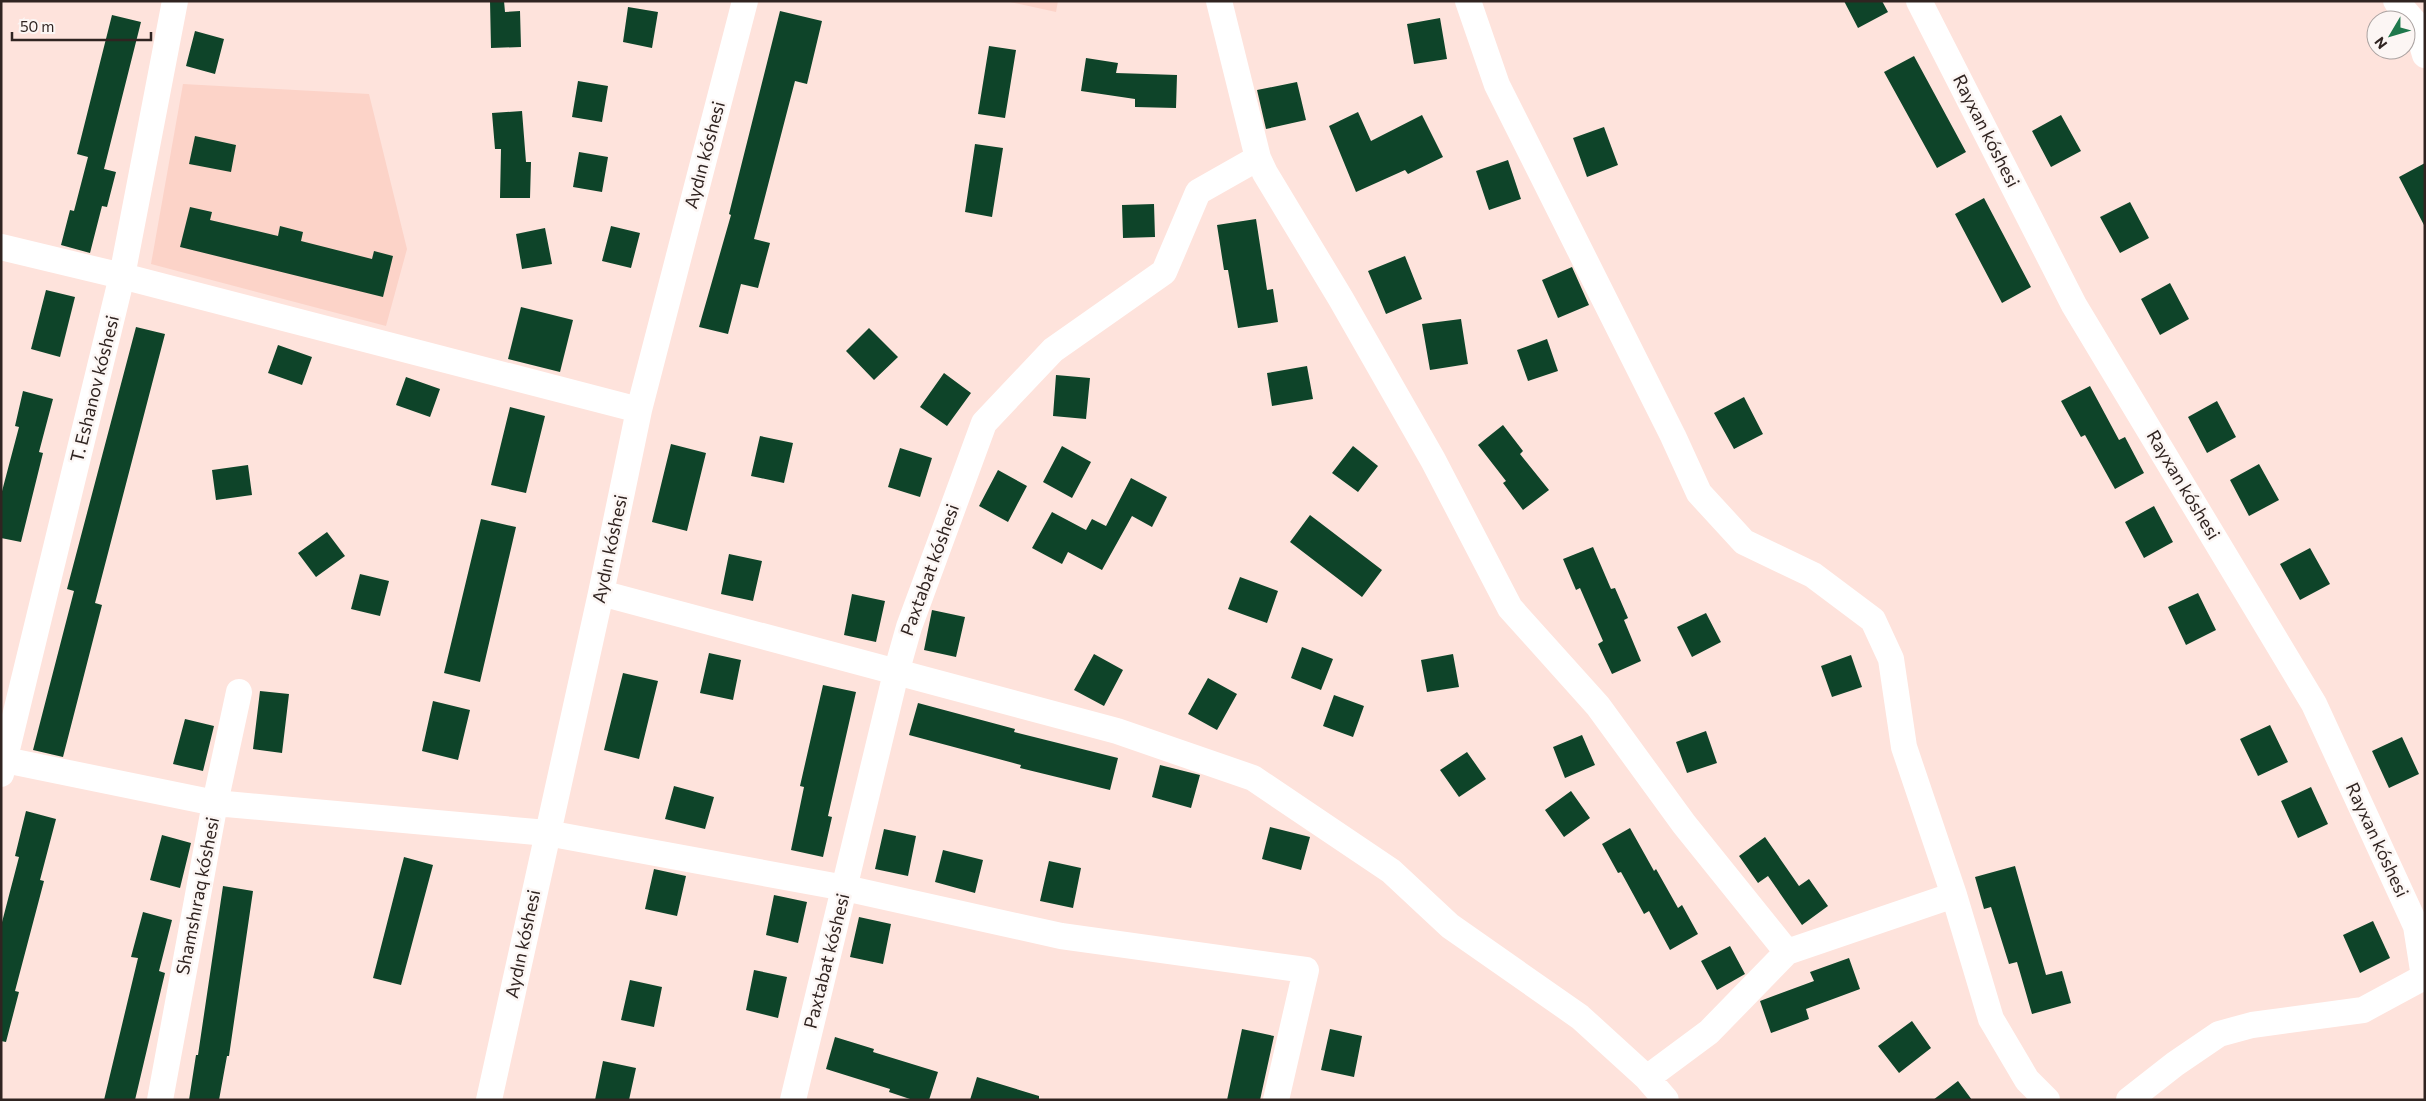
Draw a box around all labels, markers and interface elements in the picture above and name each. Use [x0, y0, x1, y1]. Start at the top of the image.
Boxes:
scale bar [12, 10, 151, 42]
north arrow [2366, 10, 2416, 60]
text: 50 m [20, 17, 54, 35]
text: N [2370, 34, 2390, 53]
street label: Rayxan kóshesi [1949, 70, 2025, 191]
street label: Aydın kóshesi [679, 99, 729, 211]
street label: T. Eshanov kóshesi [65, 313, 123, 465]
street label: Rayxan kóshesi [2142, 426, 2225, 543]
street label: Aydın kóshesi [587, 493, 631, 605]
street label: Paxtabat kóshesi [895, 501, 963, 639]
street label: Rayxan kóshesi [2342, 779, 2414, 900]
street label: Shamshıraq kóshesi [171, 815, 223, 977]
street label: Aydın kóshesi [500, 888, 544, 1000]
street label: Paxtabat kóshesi [799, 891, 853, 1031]

